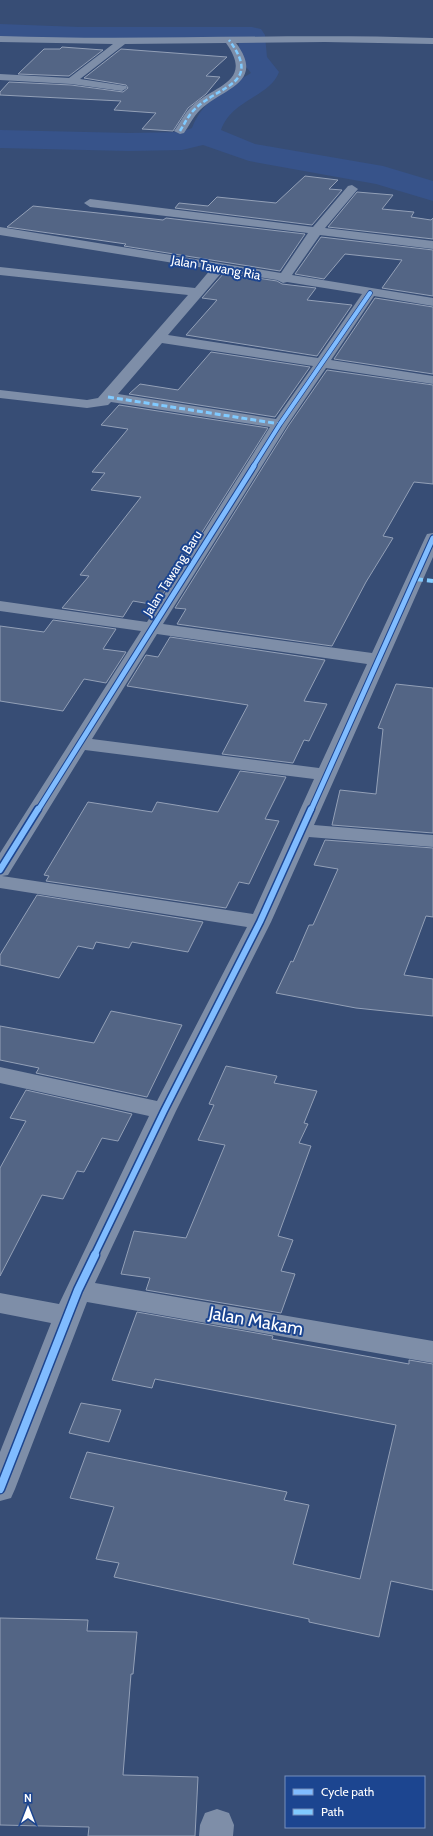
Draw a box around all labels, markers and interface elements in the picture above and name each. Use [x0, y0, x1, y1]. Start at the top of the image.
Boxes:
street label: Jalan Tawang Ria [169, 251, 263, 283]
street label: Jalan Tawang Baru [139, 527, 205, 620]
street label: Jalan Makam [206, 1302, 305, 1340]
legend [285, 1776, 425, 1828]
text: Cycle path [321, 1784, 374, 1799]
north arrow [8, 1788, 48, 1828]
text: N [24, 1791, 32, 1805]
text: Path [321, 1804, 344, 1819]

